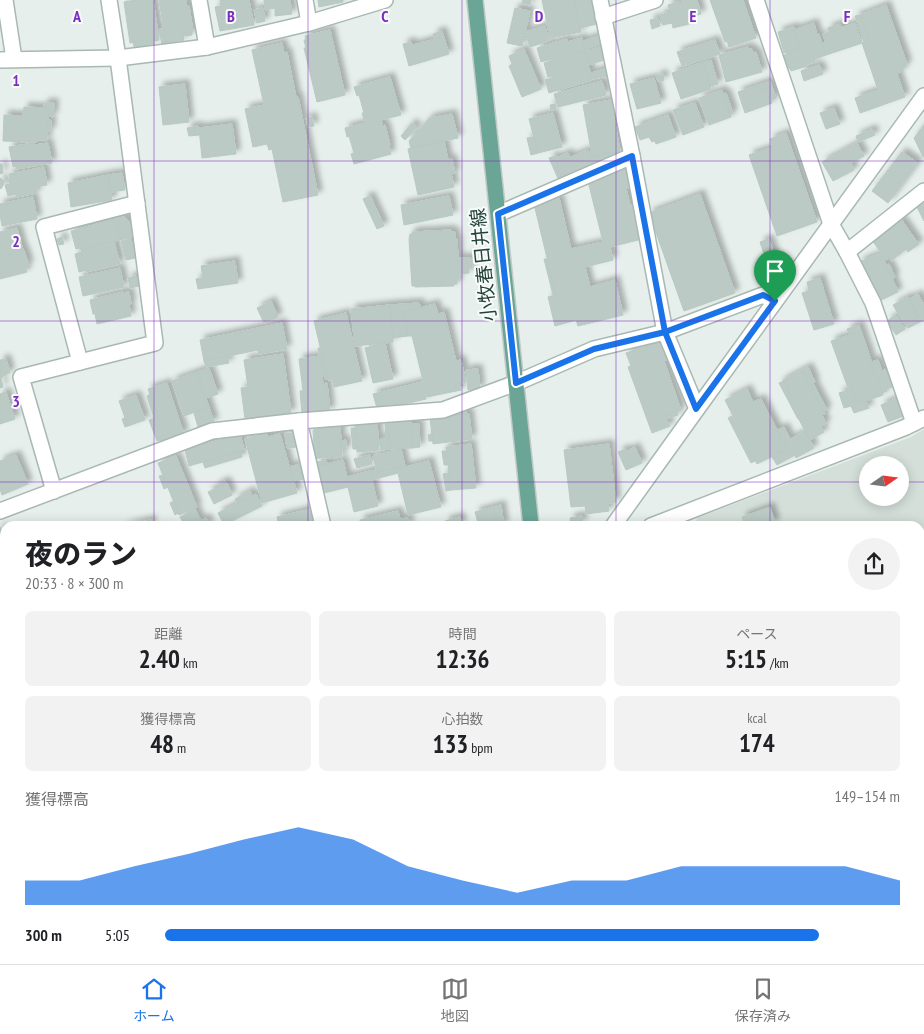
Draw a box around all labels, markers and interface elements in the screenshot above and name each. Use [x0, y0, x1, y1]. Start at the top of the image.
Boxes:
text: A [72, 6, 82, 26]
text: B [227, 6, 235, 26]
text: C [381, 6, 389, 26]
text: D [535, 6, 544, 26]
text: E [690, 6, 697, 26]
text: F [844, 6, 851, 26]
text: 1 [12, 70, 20, 90]
street label: 小牧春日井線 [465, 207, 501, 323]
text: 2 [12, 231, 20, 251]
pin [754, 250, 796, 301]
icon: arrive [761, 257, 789, 285]
text: 3 [12, 391, 20, 411]
north arrow [859, 456, 909, 506]
map controls [859, 456, 909, 506]
text: 夜のラン [25, 535, 137, 572]
button: share [848, 538, 900, 590]
text: 20:33 · 8 × 300 m [25, 573, 123, 593]
text: 距離 [154, 625, 182, 643]
text: 時間 [448, 625, 476, 643]
text: ペース [736, 625, 777, 643]
text: 2.40 [139, 643, 180, 675]
text: 12:36 [435, 643, 490, 675]
text: 5:15 [725, 643, 767, 675]
text: km [180, 654, 198, 672]
text: /km [767, 654, 789, 672]
text: kcal [747, 709, 766, 727]
text: 獲得標高 [140, 710, 196, 728]
text: 心拍数 [441, 710, 483, 728]
text: 174 [739, 727, 775, 759]
text: 48 [150, 728, 174, 760]
text: 133 [432, 728, 468, 760]
text: m [174, 739, 186, 757]
text: bpm [468, 739, 493, 757]
text: 149–154 m [835, 786, 900, 806]
text: 獲得標高 [25, 789, 89, 809]
text: 300 m [25, 925, 62, 945]
text: 5:05 [105, 925, 130, 945]
tab: ホーム [133, 975, 175, 1025]
tab: 地図 [441, 975, 469, 1025]
tab: 保存済み [735, 975, 791, 1025]

